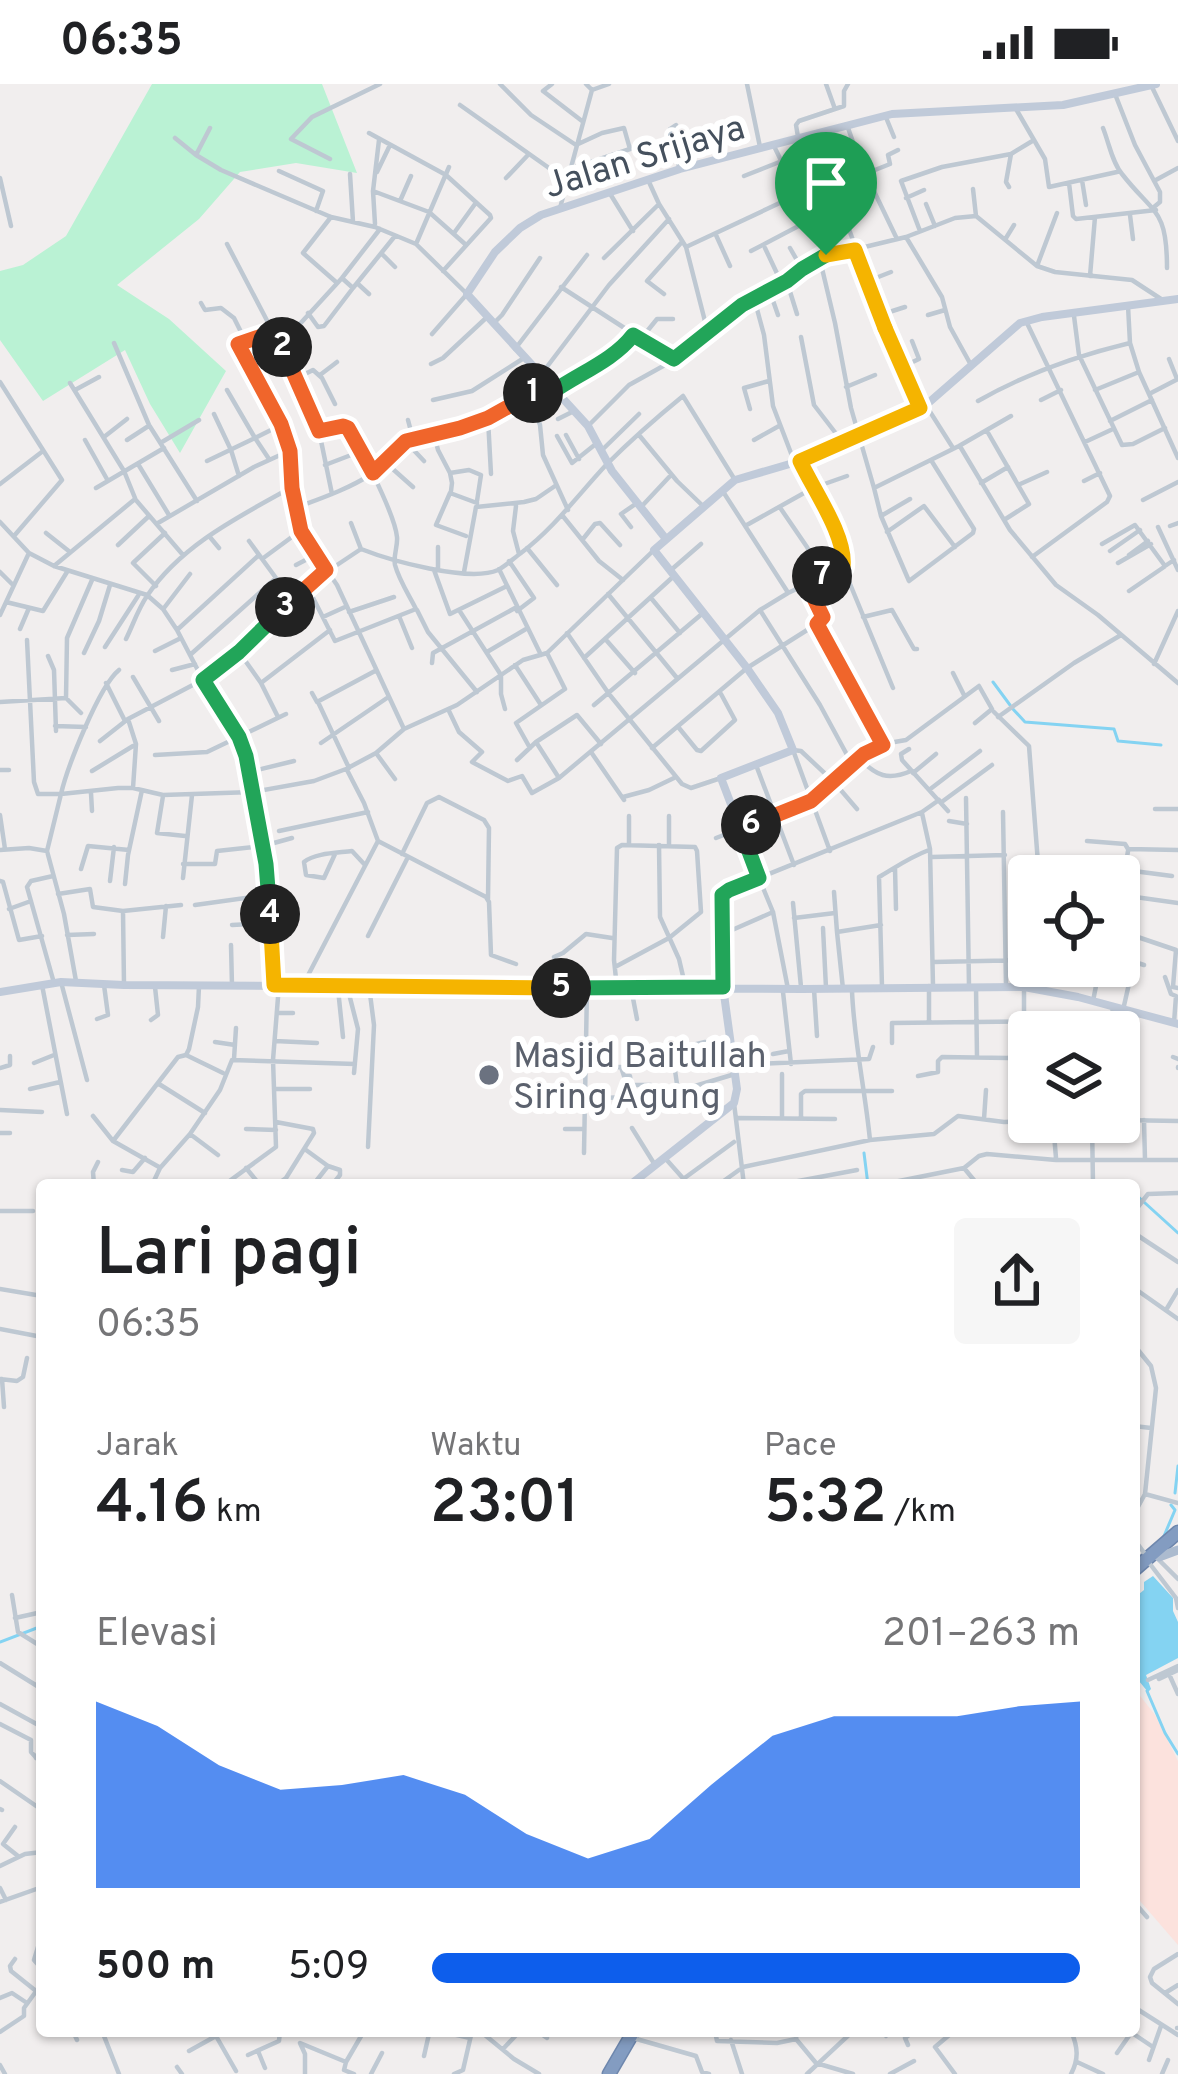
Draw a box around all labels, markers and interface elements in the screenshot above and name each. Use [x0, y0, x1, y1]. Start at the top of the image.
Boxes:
text: 06:35 [60, 14, 183, 71]
street label: Jalan Srijaya [539, 107, 751, 211]
pin [775, 132, 877, 255]
icon: arrive [793, 150, 859, 216]
pin: 2 [252, 317, 312, 377]
text: 2 [272, 326, 292, 368]
pin: 1 [503, 363, 563, 423]
text: 1 [526, 372, 540, 414]
pin: 7 [792, 546, 852, 606]
text: 7 [813, 555, 831, 597]
pin: 3 [255, 577, 315, 637]
text: 3 [275, 586, 295, 628]
pin: 6 [721, 795, 781, 855]
text: 6 [741, 804, 761, 846]
map controls [1008, 855, 1140, 1143]
button: locate [1008, 855, 1140, 987]
pin: 4 [240, 884, 300, 944]
text: 4 [259, 893, 281, 935]
pin: 5 [531, 958, 591, 1018]
text: 5 [551, 967, 571, 1009]
button: layers [1008, 1011, 1140, 1143]
place label: Masjid Baitullah Siring Agung [513, 1035, 767, 1122]
marker: Masjid Baitullah Siring Agung [476, 1062, 502, 1088]
text: Lari pagi [96, 1215, 361, 1298]
button: share [954, 1218, 1080, 1344]
text: 06:35 [96, 1302, 201, 1351]
text: Jarak [96, 1426, 179, 1468]
text: Waktu [430, 1426, 522, 1468]
text: Pace [764, 1426, 837, 1468]
text: 4.16 [96, 1468, 208, 1544]
text: 23:01 [430, 1468, 580, 1544]
text: 5:32 [764, 1468, 887, 1544]
text: km [208, 1492, 262, 1534]
text: /km [887, 1492, 956, 1534]
text: Elevasi [96, 1611, 218, 1660]
text: 201–263 m [882, 1611, 1080, 1660]
text: 500 m [96, 1944, 215, 1993]
text: 5:09 [288, 1944, 369, 1993]

